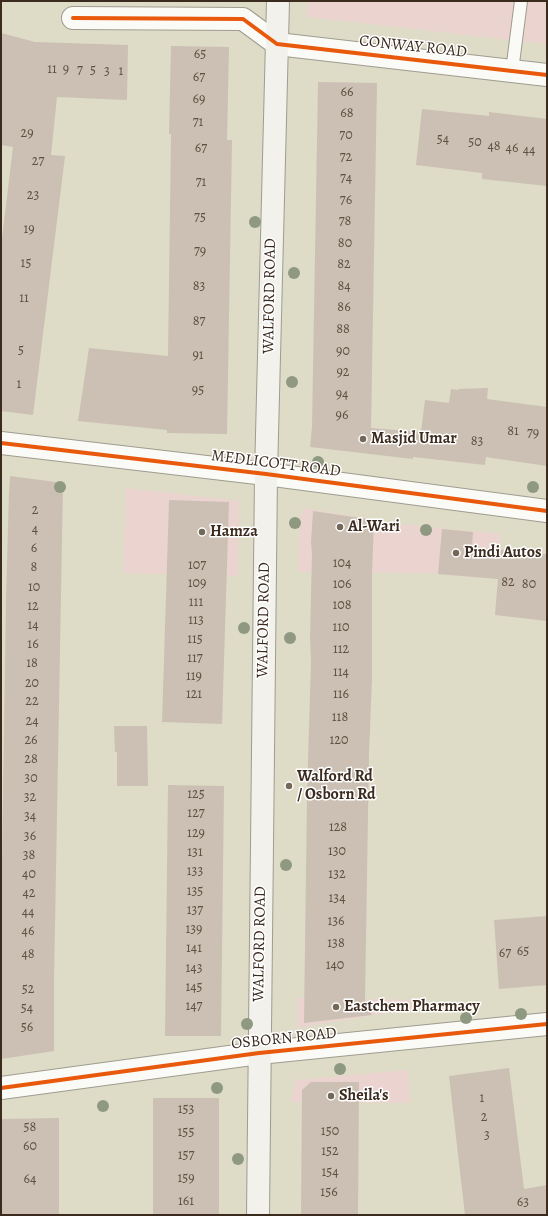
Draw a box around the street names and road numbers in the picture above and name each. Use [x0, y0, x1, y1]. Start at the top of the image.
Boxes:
street label: CONWAY ROAD [358, 32, 468, 62]
street label: WALFORD ROAD [259, 238, 281, 354]
street label: MEDLICOTT ROAD [210, 447, 342, 481]
street label: WALFORD ROAD [253, 562, 275, 678]
street label: WALFORD ROAD [249, 886, 271, 1002]
street label: OSBORN ROAD [230, 1024, 338, 1054]

